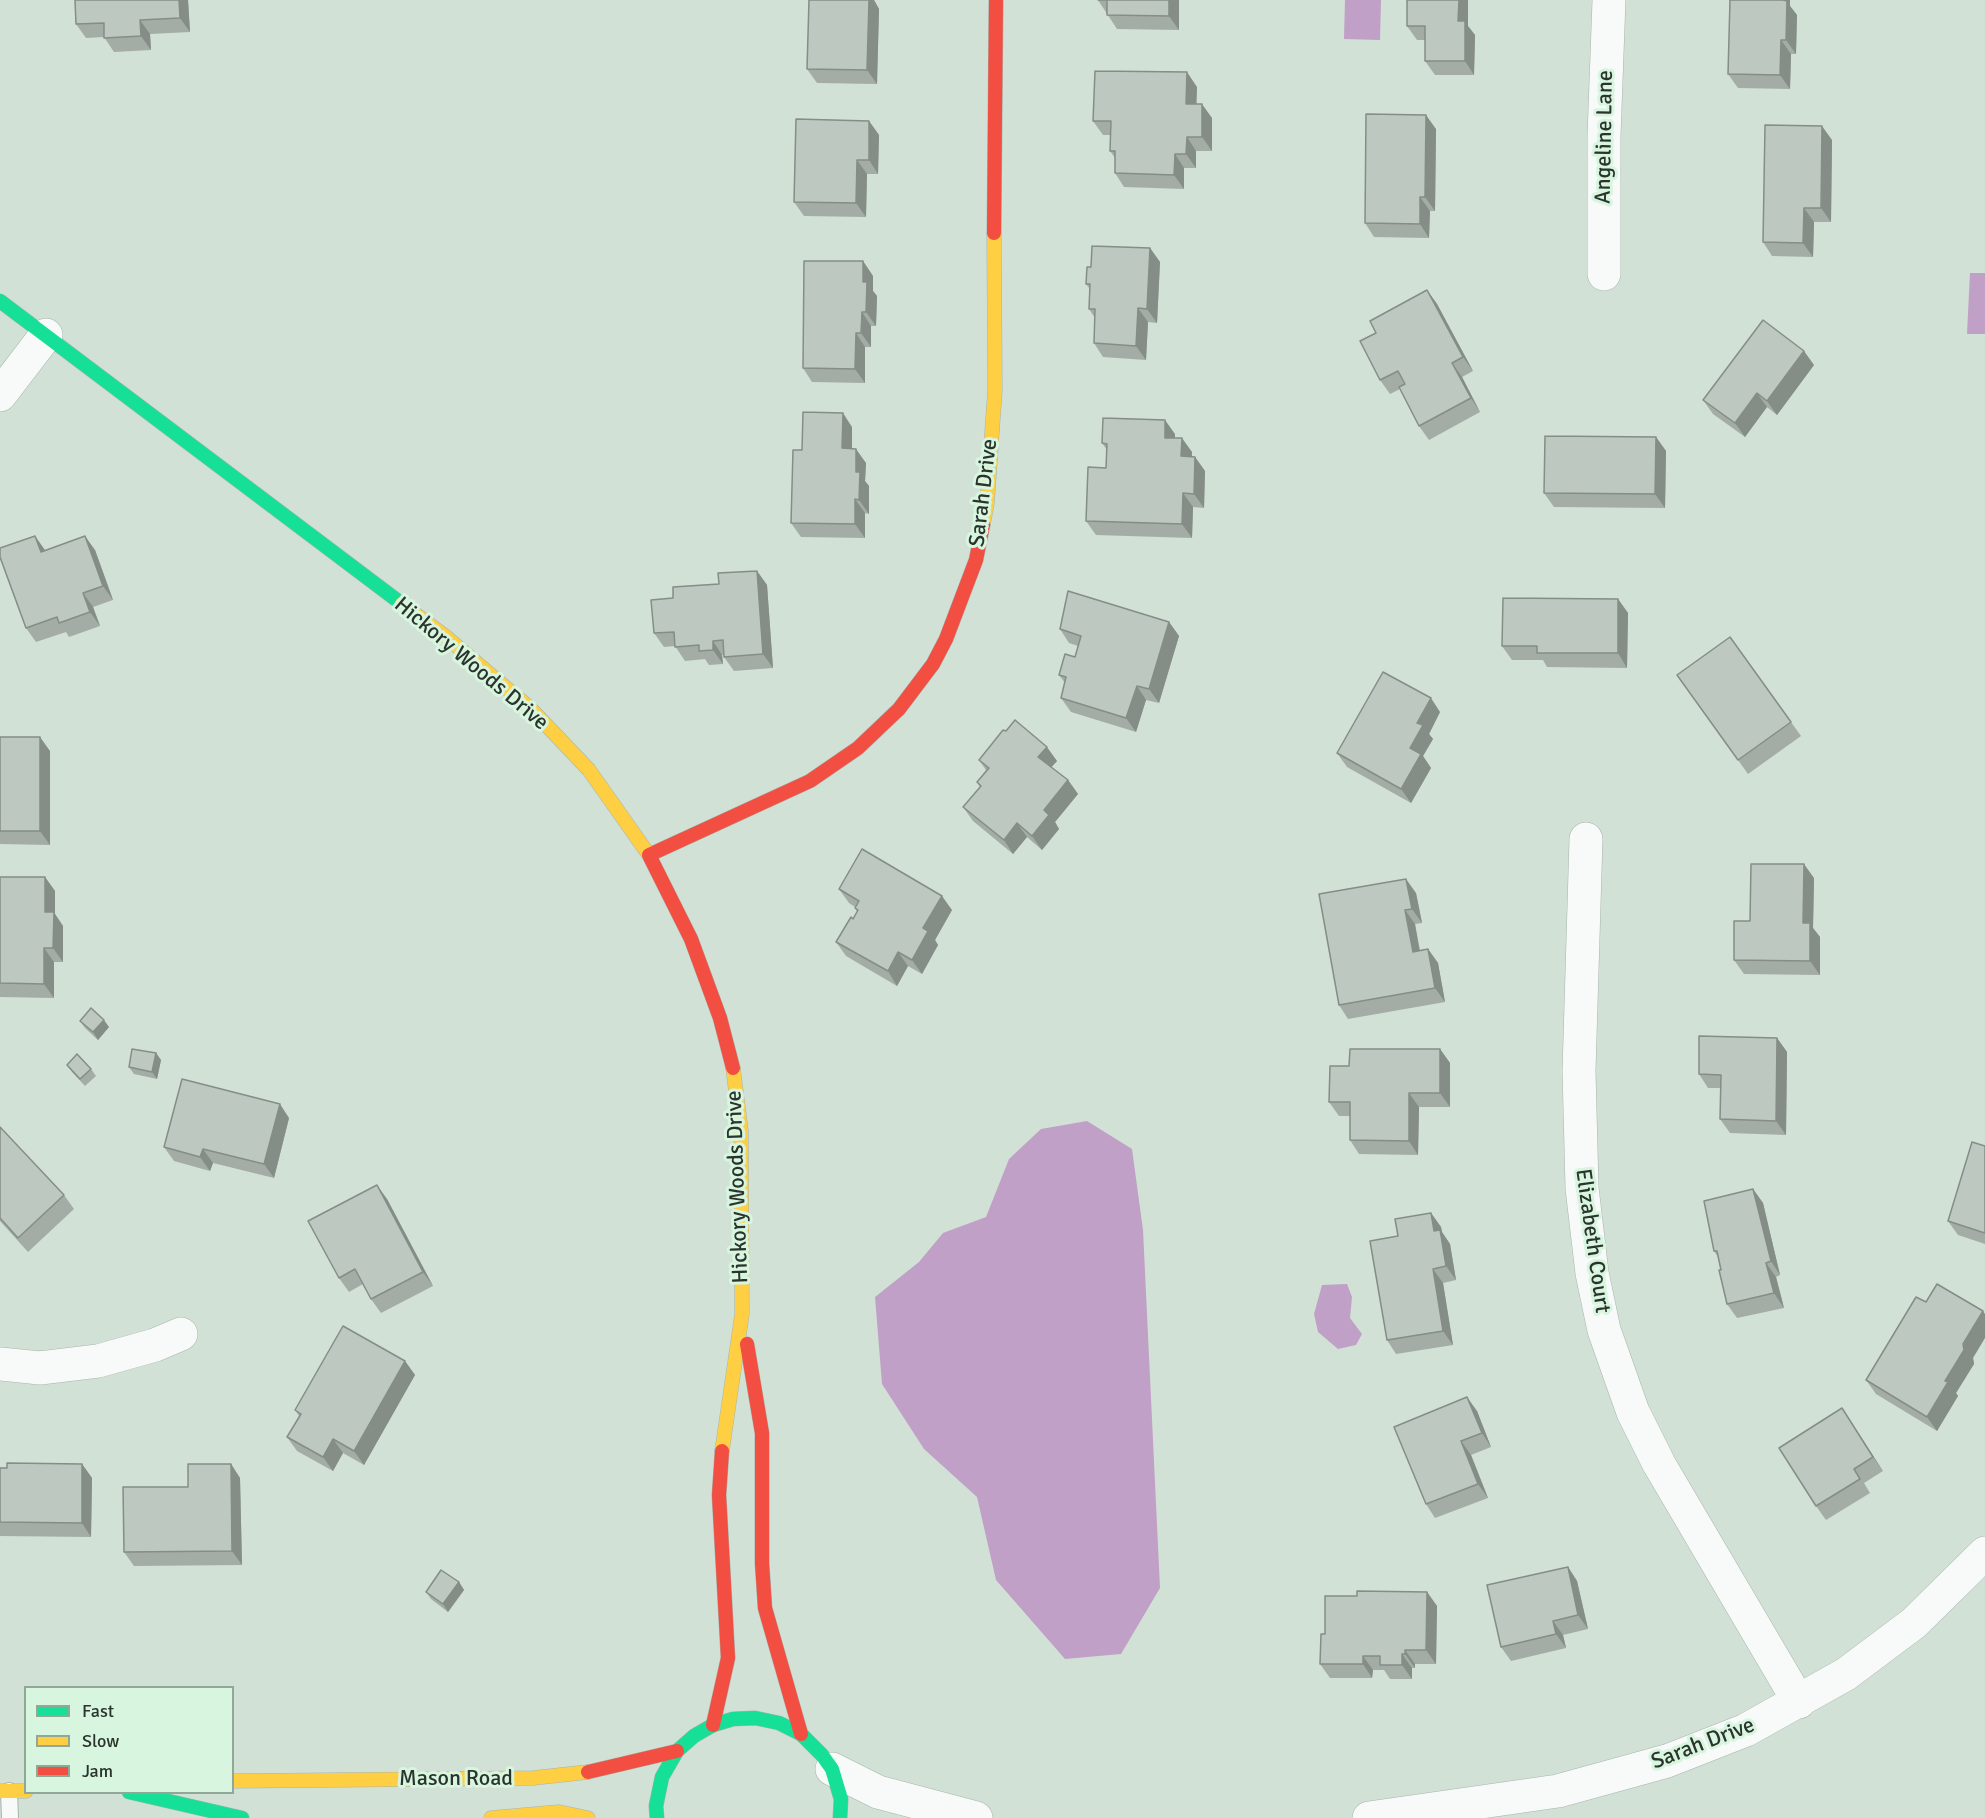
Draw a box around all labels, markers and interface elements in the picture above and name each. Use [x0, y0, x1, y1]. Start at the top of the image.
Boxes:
street label: Angeline Lane [1591, 70, 1619, 204]
street label: Sarah Drive [964, 438, 1004, 548]
street label: Hickory Woods Drive [389, 592, 553, 736]
street label: Hickory Woods Drive [721, 1090, 755, 1284]
street label: Elizabeth Court [1569, 1167, 1615, 1315]
legend [24, 1686, 234, 1794]
text: Fast [82, 1700, 114, 1722]
street label: Sarah Drive [1648, 1712, 1758, 1776]
text: Slow [82, 1730, 119, 1752]
text: Jam [82, 1760, 113, 1782]
street label: Mason Road [399, 1766, 513, 1792]

